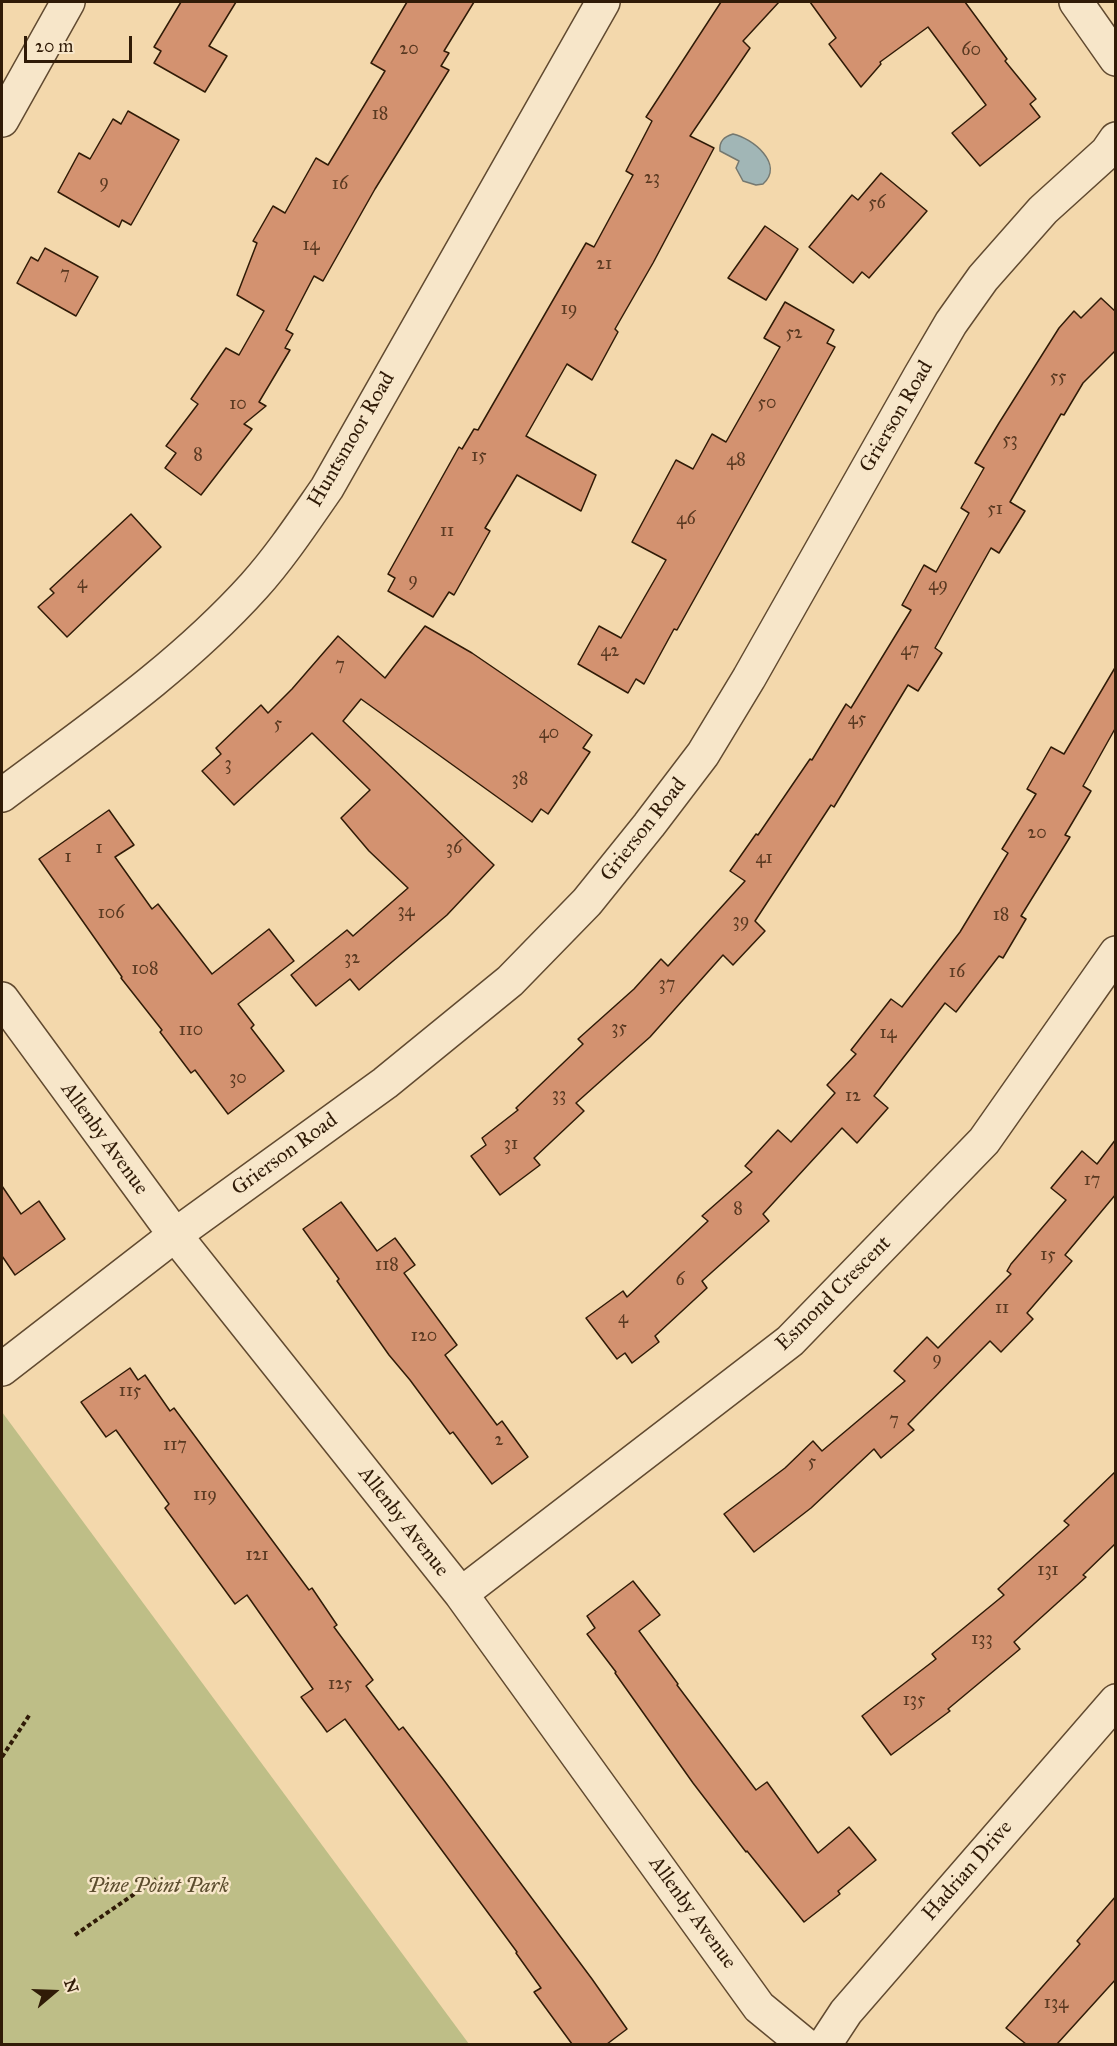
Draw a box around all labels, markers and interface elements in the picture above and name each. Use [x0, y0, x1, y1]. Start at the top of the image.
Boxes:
scale bar [27, 24, 135, 62]
text: 20 m [35, 35, 73, 57]
house number: 20 [399, 39, 419, 61]
house number: 60 [961, 40, 981, 62]
house number: 18 [372, 104, 388, 126]
house number: 23 [644, 168, 660, 190]
house number: 9 [99, 172, 109, 194]
house number: 16 [332, 174, 348, 196]
house number: 56 [868, 193, 886, 215]
house number: 14 [302, 235, 320, 257]
house number: 21 [596, 254, 612, 276]
house number: 7 [60, 264, 70, 286]
house number: 19 [561, 299, 577, 321]
house number: 52 [785, 323, 803, 345]
street label: Grierson Road [855, 357, 939, 477]
house number: 55 [1050, 367, 1066, 389]
street label: Huntsmoor Road [303, 368, 401, 512]
house number: 50 [758, 393, 776, 415]
house number: 10 [229, 394, 247, 416]
house number: 53 [1002, 430, 1018, 452]
house number: 8 [193, 445, 203, 467]
house number: 15 [471, 446, 487, 468]
house number: 48 [726, 450, 746, 472]
house number: 51 [987, 499, 1003, 521]
house number: 46 [676, 509, 696, 531]
house number: 11 [440, 521, 454, 543]
house number: 9 [408, 570, 418, 592]
house number: 4 [77, 573, 87, 595]
house number: 49 [928, 575, 948, 597]
house number: 47 [901, 640, 919, 662]
house number: 42 [601, 641, 619, 663]
house number: 7 [335, 655, 345, 677]
house number: 45 [848, 709, 866, 731]
house number: 5 [274, 714, 282, 736]
house number: 40 [539, 723, 559, 745]
house number: 3 [224, 754, 232, 776]
house number: 38 [512, 769, 528, 791]
street label: Grierson Road [596, 773, 692, 887]
house number: 20 [1027, 823, 1047, 845]
house number: 1 [95, 838, 103, 860]
house number: 36 [446, 838, 462, 860]
house number: 1 [64, 847, 72, 869]
house number: 41 [755, 848, 773, 870]
house number: 34 [397, 901, 415, 923]
house number: 106 [98, 903, 124, 925]
house number: 18 [993, 905, 1009, 927]
house number: 39 [733, 911, 749, 933]
house number: 32 [344, 948, 360, 970]
house number: 108 [131, 959, 159, 981]
house number: 16 [949, 962, 965, 984]
house number: 37 [659, 974, 675, 996]
house number: 35 [611, 1018, 627, 1040]
house number: 110 [179, 1020, 203, 1042]
house number: 14 [879, 1023, 897, 1045]
house number: 30 [229, 1068, 247, 1090]
street label: Allenby Avenue [55, 1078, 153, 1200]
house number: 33 [552, 1085, 566, 1107]
house number: 12 [845, 1086, 861, 1108]
street label: Grierson Road [227, 1108, 343, 1202]
house number: 31 [504, 1134, 518, 1156]
house number: 17 [1084, 1170, 1100, 1192]
house number: 8 [733, 1199, 743, 1221]
street label: Esmond Crescent [771, 1231, 897, 1357]
house number: 15 [1040, 1245, 1056, 1267]
house number: 118 [375, 1255, 399, 1277]
house number: 6 [675, 1270, 685, 1292]
house number: 11 [995, 1298, 1009, 1320]
house number: 4 [618, 1308, 628, 1330]
house number: 120 [411, 1326, 437, 1348]
house number: 9 [932, 1349, 942, 1371]
house number: 115 [119, 1381, 141, 1403]
house number: 7 [889, 1410, 899, 1432]
house number: 2 [495, 1430, 503, 1452]
house number: 117 [163, 1435, 187, 1457]
house number: 5 [808, 1452, 816, 1474]
street label: Allenby Avenue [352, 1462, 454, 1582]
house number: 119 [193, 1485, 217, 1507]
house number: 121 [245, 1545, 269, 1567]
house number: 131 [1037, 1560, 1059, 1582]
house number: 133 [971, 1629, 993, 1651]
house number: 125 [328, 1674, 352, 1696]
house number: 135 [903, 1690, 925, 1712]
street label: Hadrian Drive [918, 1816, 1018, 1926]
street label: Allenby Avenue [643, 1852, 741, 1974]
park label: Pine Point Park [87, 1874, 229, 1900]
north arrow [24, 1962, 84, 2022]
text: N [60, 1976, 83, 1995]
house number: 134 [1044, 1993, 1068, 2015]

